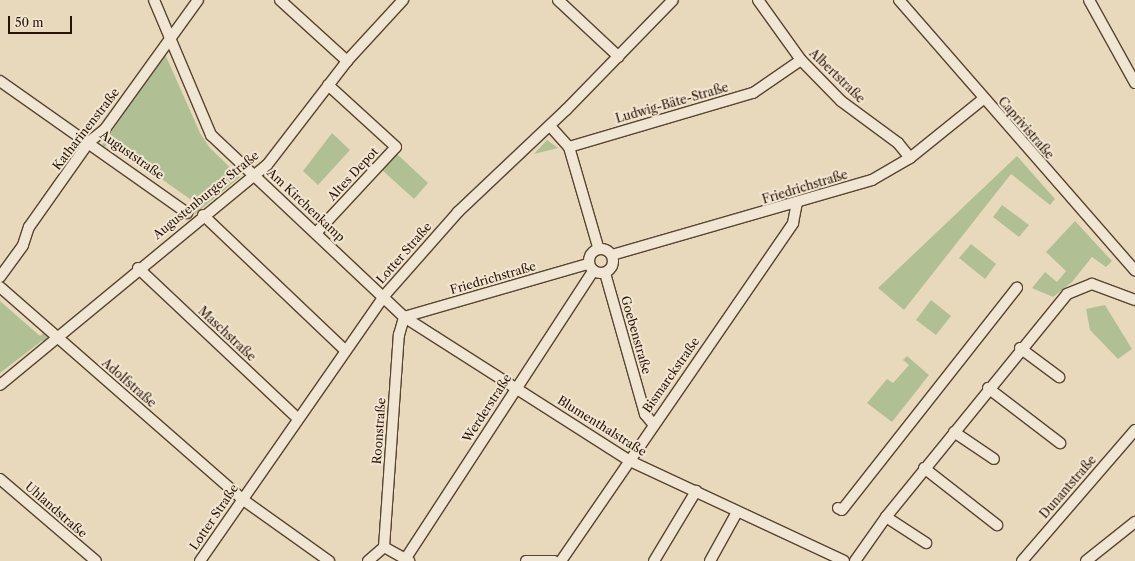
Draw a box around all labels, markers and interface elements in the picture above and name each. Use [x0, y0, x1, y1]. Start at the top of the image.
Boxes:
scale bar [10, 8, 74, 34]
text: 50 m [15, 15, 44, 30]
street label: Albertstraße [806, 46, 868, 106]
street label: Ludwig-Bäte-Straße [614, 80, 730, 126]
street label: Katharinenstraße [50, 85, 122, 173]
street label: Caprivistraße [995, 94, 1057, 162]
street label: Auguststraße [97, 128, 167, 182]
street label: Altes Depot [325, 144, 381, 204]
street label: Augustenburger Straße [150, 148, 262, 242]
street label: Am Kirchenkamp [264, 165, 348, 245]
street label: Friedrichstraße [760, 167, 850, 207]
street label: Lotter Straße [373, 219, 435, 287]
street label: Friedrichstraße [448, 259, 538, 297]
street label: Goebenstraße [618, 294, 654, 376]
street label: Maschstraße [195, 304, 259, 364]
street label: Bismarckstraße [640, 335, 702, 415]
street label: Adolfstraße [99, 356, 159, 410]
street label: Werderstraße [460, 371, 514, 445]
street label: Blumenthalstraße [555, 393, 649, 459]
street label: Roonstraße [369, 397, 389, 465]
street label: Dunantstraße [1037, 453, 1099, 521]
street label: Uhlandstraße [22, 479, 90, 541]
street label: Lotter Straße [187, 481, 241, 553]

